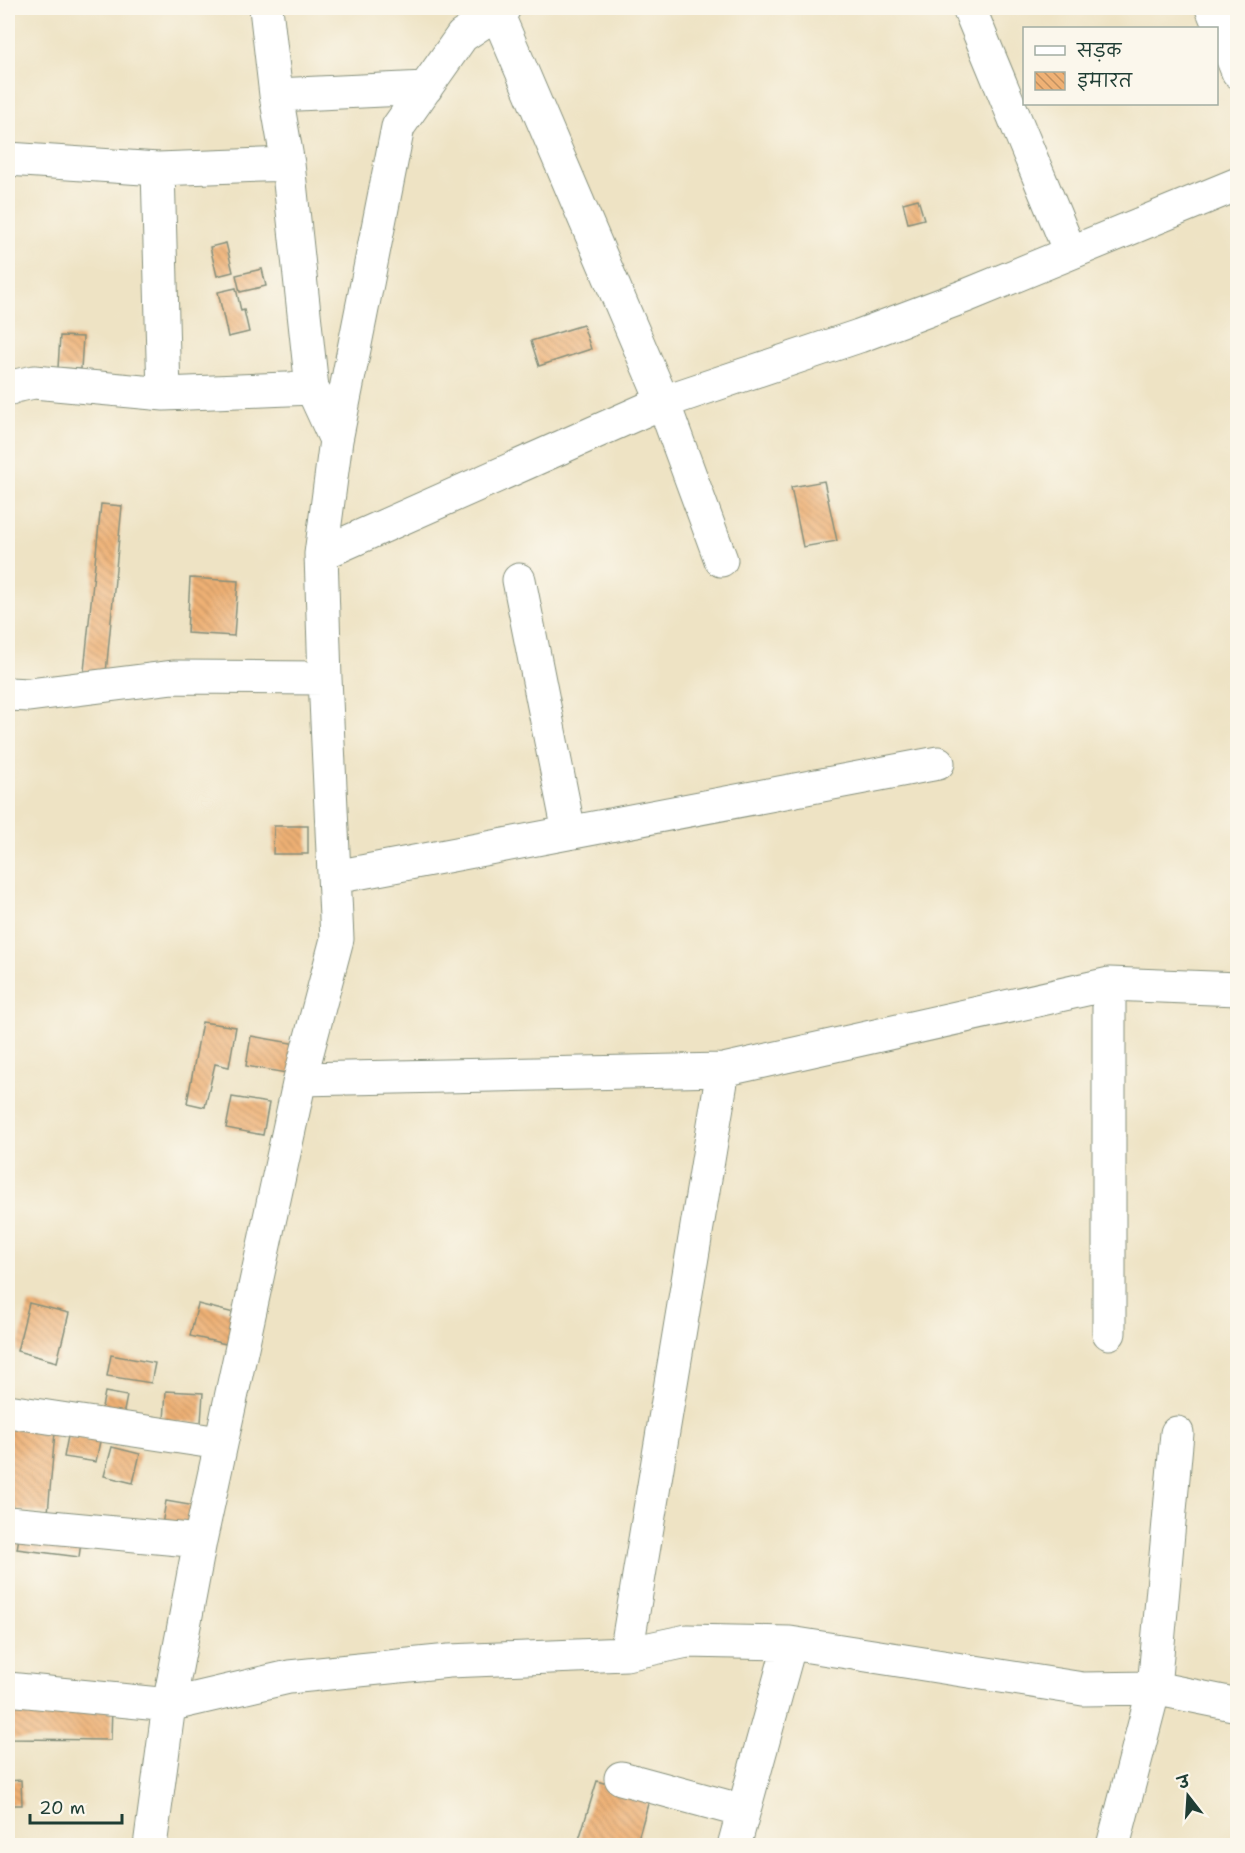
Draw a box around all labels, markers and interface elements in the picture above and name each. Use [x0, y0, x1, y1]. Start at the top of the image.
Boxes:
legend [1023, 27, 1218, 105]
text: सड़क [1076, 39, 1122, 63]
text: इमारत [1077, 69, 1133, 93]
north arrow [1158, 1766, 1218, 1826]
text: उ [1174, 1770, 1193, 1794]
scale bar [30, 1787, 122, 1825]
text: 20 m [39, 1796, 85, 1820]

